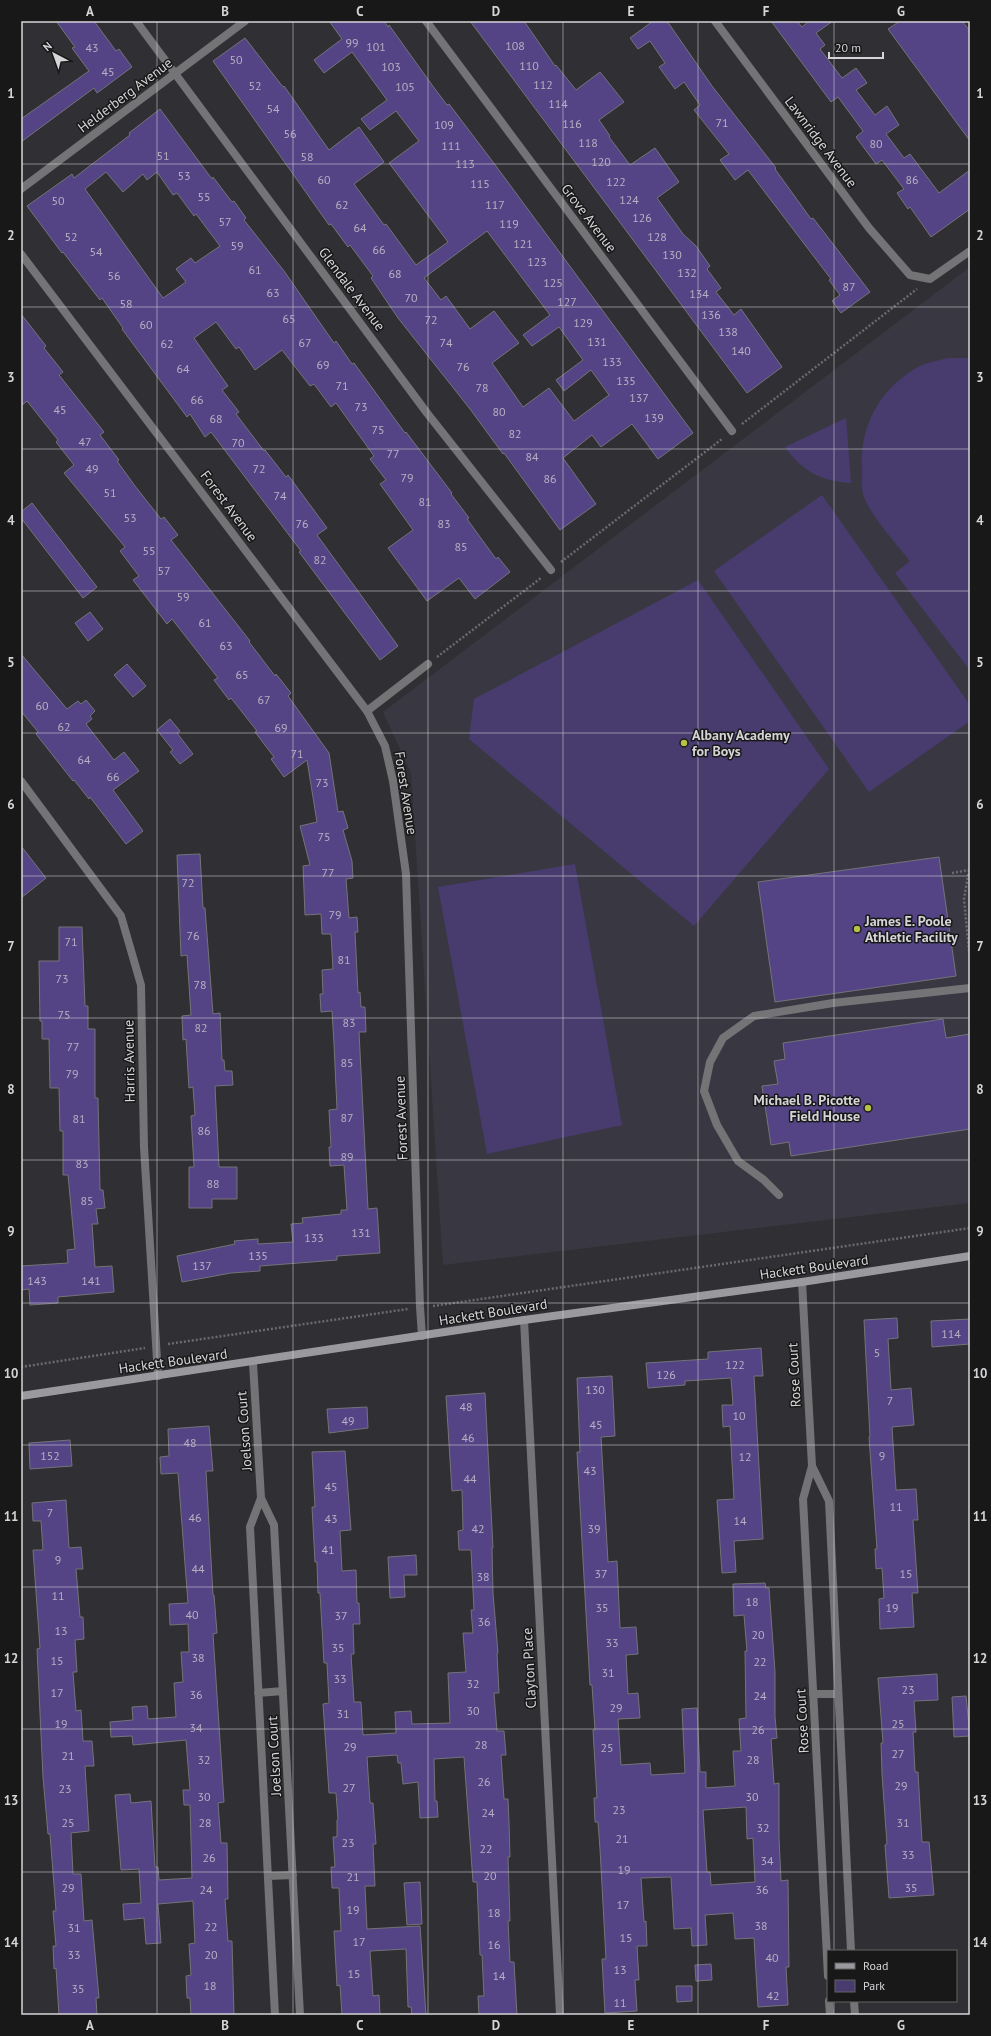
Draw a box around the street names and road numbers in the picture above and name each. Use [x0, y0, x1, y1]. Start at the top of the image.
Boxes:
street label: Helderberg Avenue [74, 54, 176, 136]
street label: Lawnridge Avenue [781, 93, 861, 191]
street label: Grove Avenue [557, 180, 621, 256]
street label: Glendale Avenue [315, 244, 389, 334]
street label: Forest Avenue [196, 467, 262, 545]
street label: Forest Avenue [391, 750, 421, 836]
street label: Harris Avenue [119, 1020, 139, 1102]
street label: Forest Avenue [391, 1076, 411, 1160]
street label: Hackett Boulevard [758, 1250, 870, 1284]
street label: Hackett Boulevard [437, 1295, 549, 1329]
street label: Rose Court [783, 1342, 805, 1408]
street label: Hackett Boulevard [117, 1344, 229, 1378]
street label: Joelson Court [232, 1390, 256, 1473]
street label: Clayton Place [518, 1627, 540, 1709]
street label: Rose Court [791, 1688, 813, 1754]
street label: Joelson Court [263, 1715, 285, 1797]

